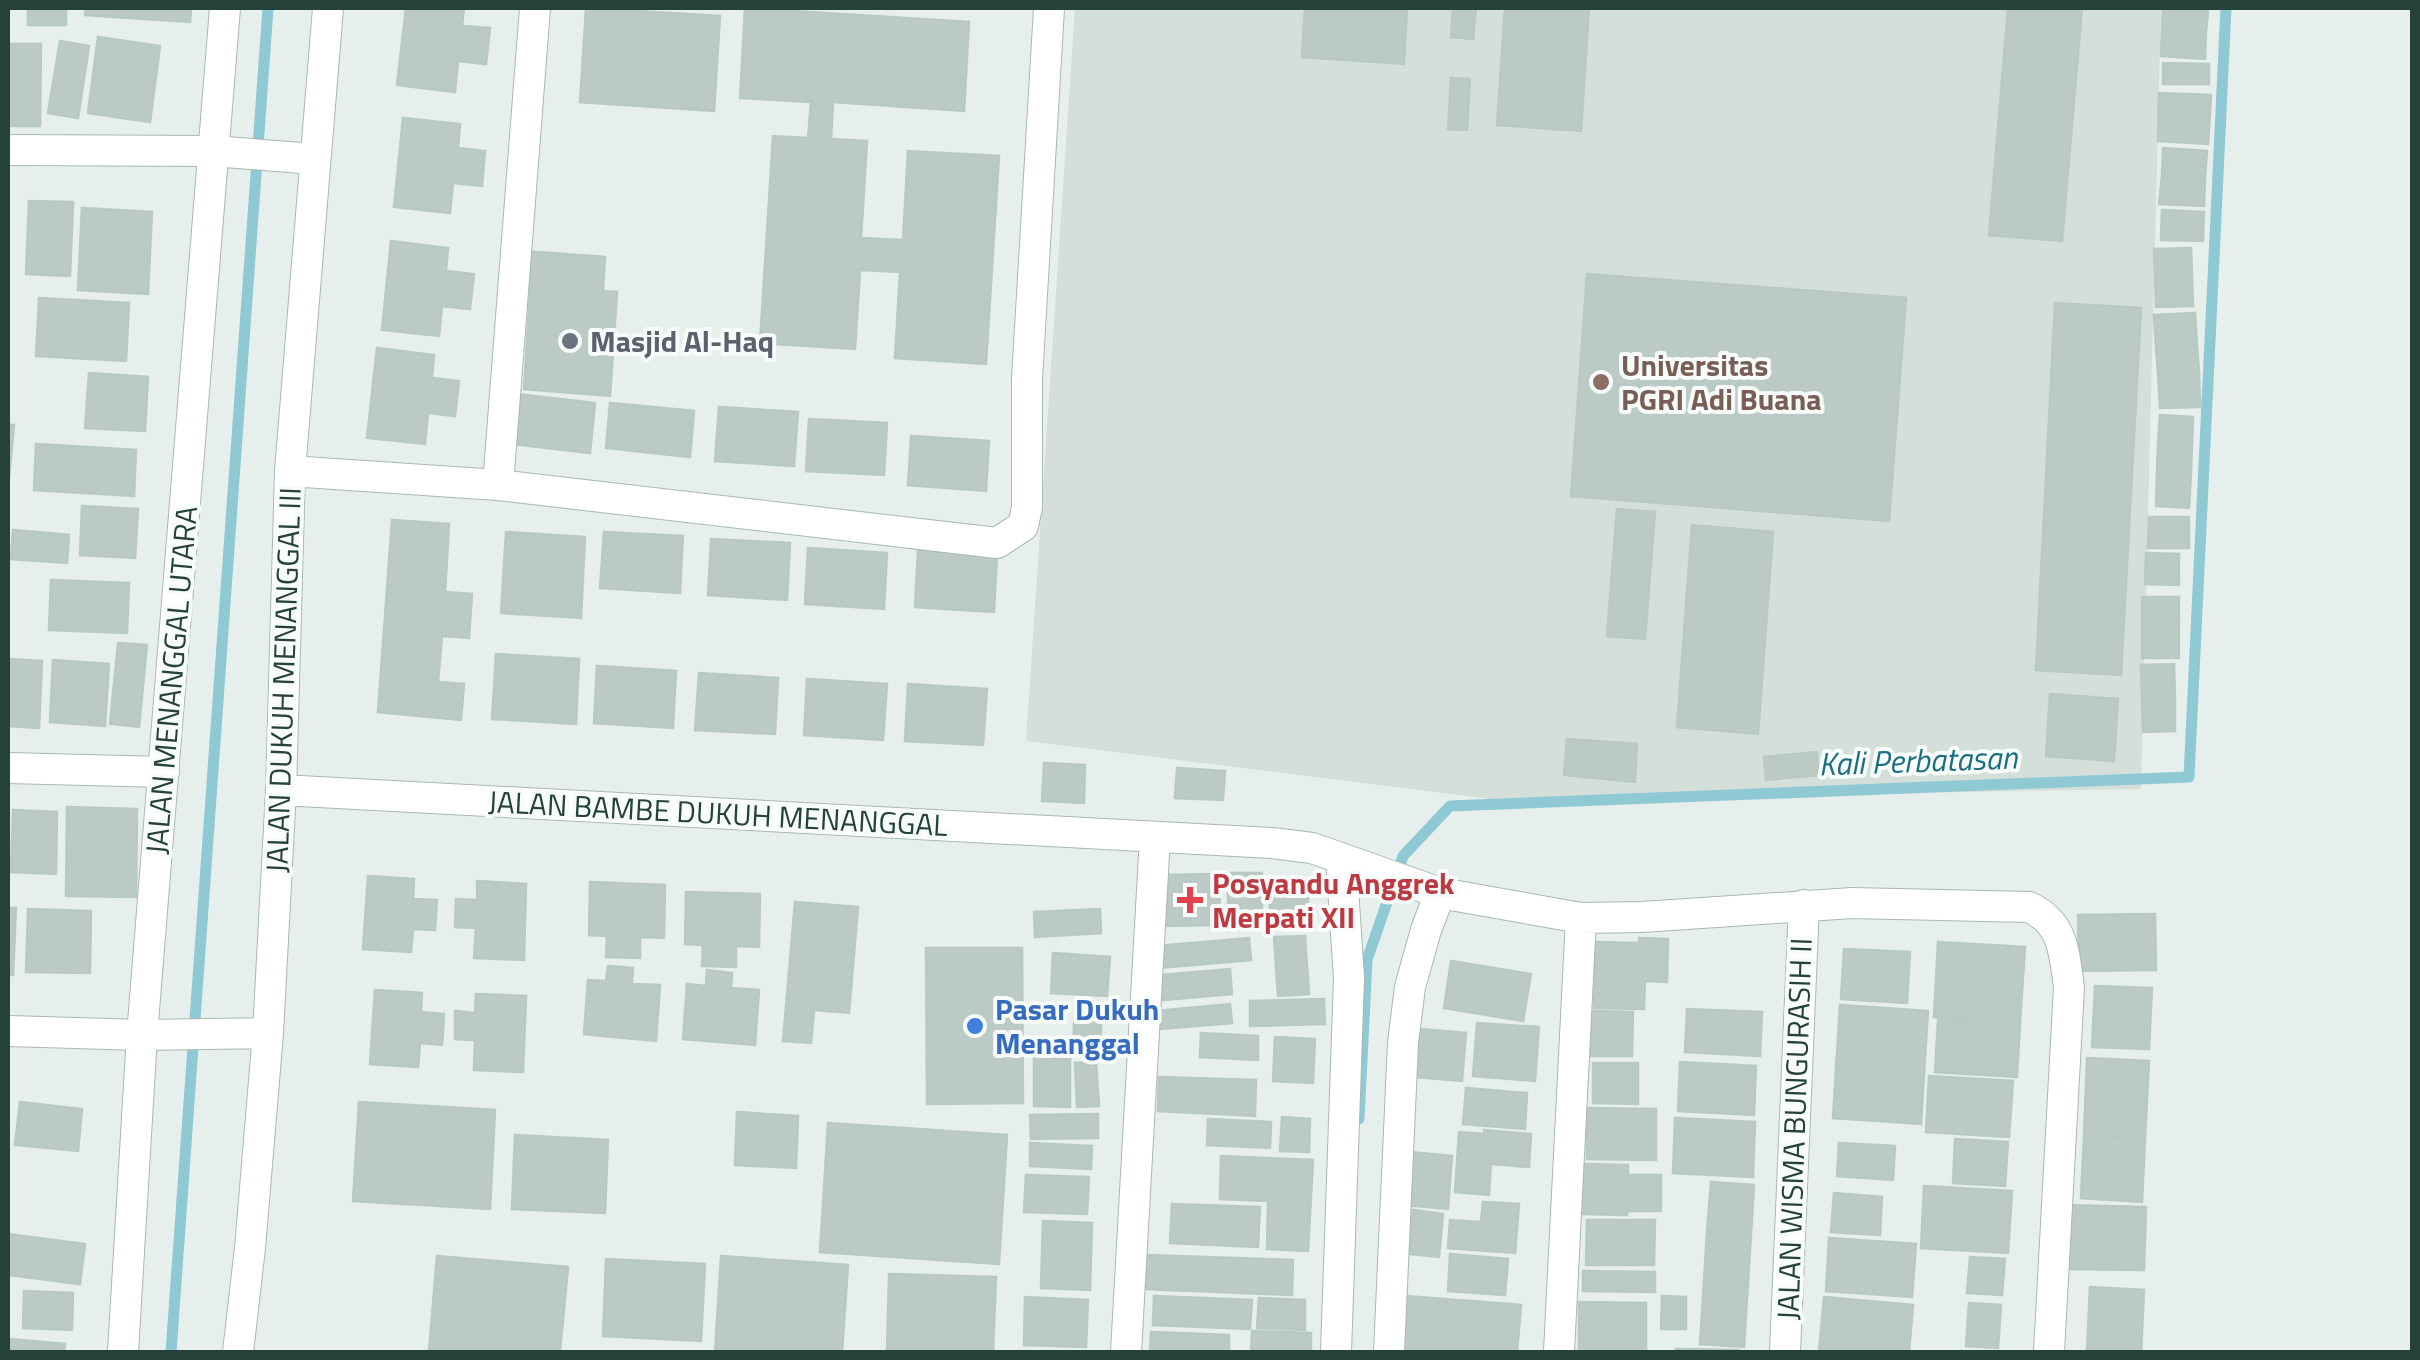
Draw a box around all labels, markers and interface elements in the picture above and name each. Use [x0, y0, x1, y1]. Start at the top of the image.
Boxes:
place label: Masjid Al-Haq [590, 318, 774, 364]
marker: Masjid Al-Haq [559, 330, 581, 352]
place label: Universitas PGRI Adi Buana [1621, 342, 1822, 422]
marker: Universitas PGRI Adi Buana [1590, 371, 1612, 393]
street label: JALAN DUKUH MENANGGAL III [253, 486, 313, 874]
street label: JALAN MENANGGAL UTARA [133, 504, 209, 856]
water label: Kali Perbatasan [1818, 733, 2019, 787]
street label: JALAN BAMBE DUKUH MENANGGAL [487, 778, 949, 848]
place label: Posyandu Anggrek Merpati XII [1212, 860, 1455, 940]
marker: Posyandu Anggrek Merpati XII [1177, 887, 1203, 913]
street label: JALAN WISMA BUNGURASIH II [1764, 937, 1824, 1321]
place label: Pasar Dukuh Menanggal [995, 986, 1159, 1066]
marker: Pasar Dukuh Menanggal [964, 1015, 986, 1037]

